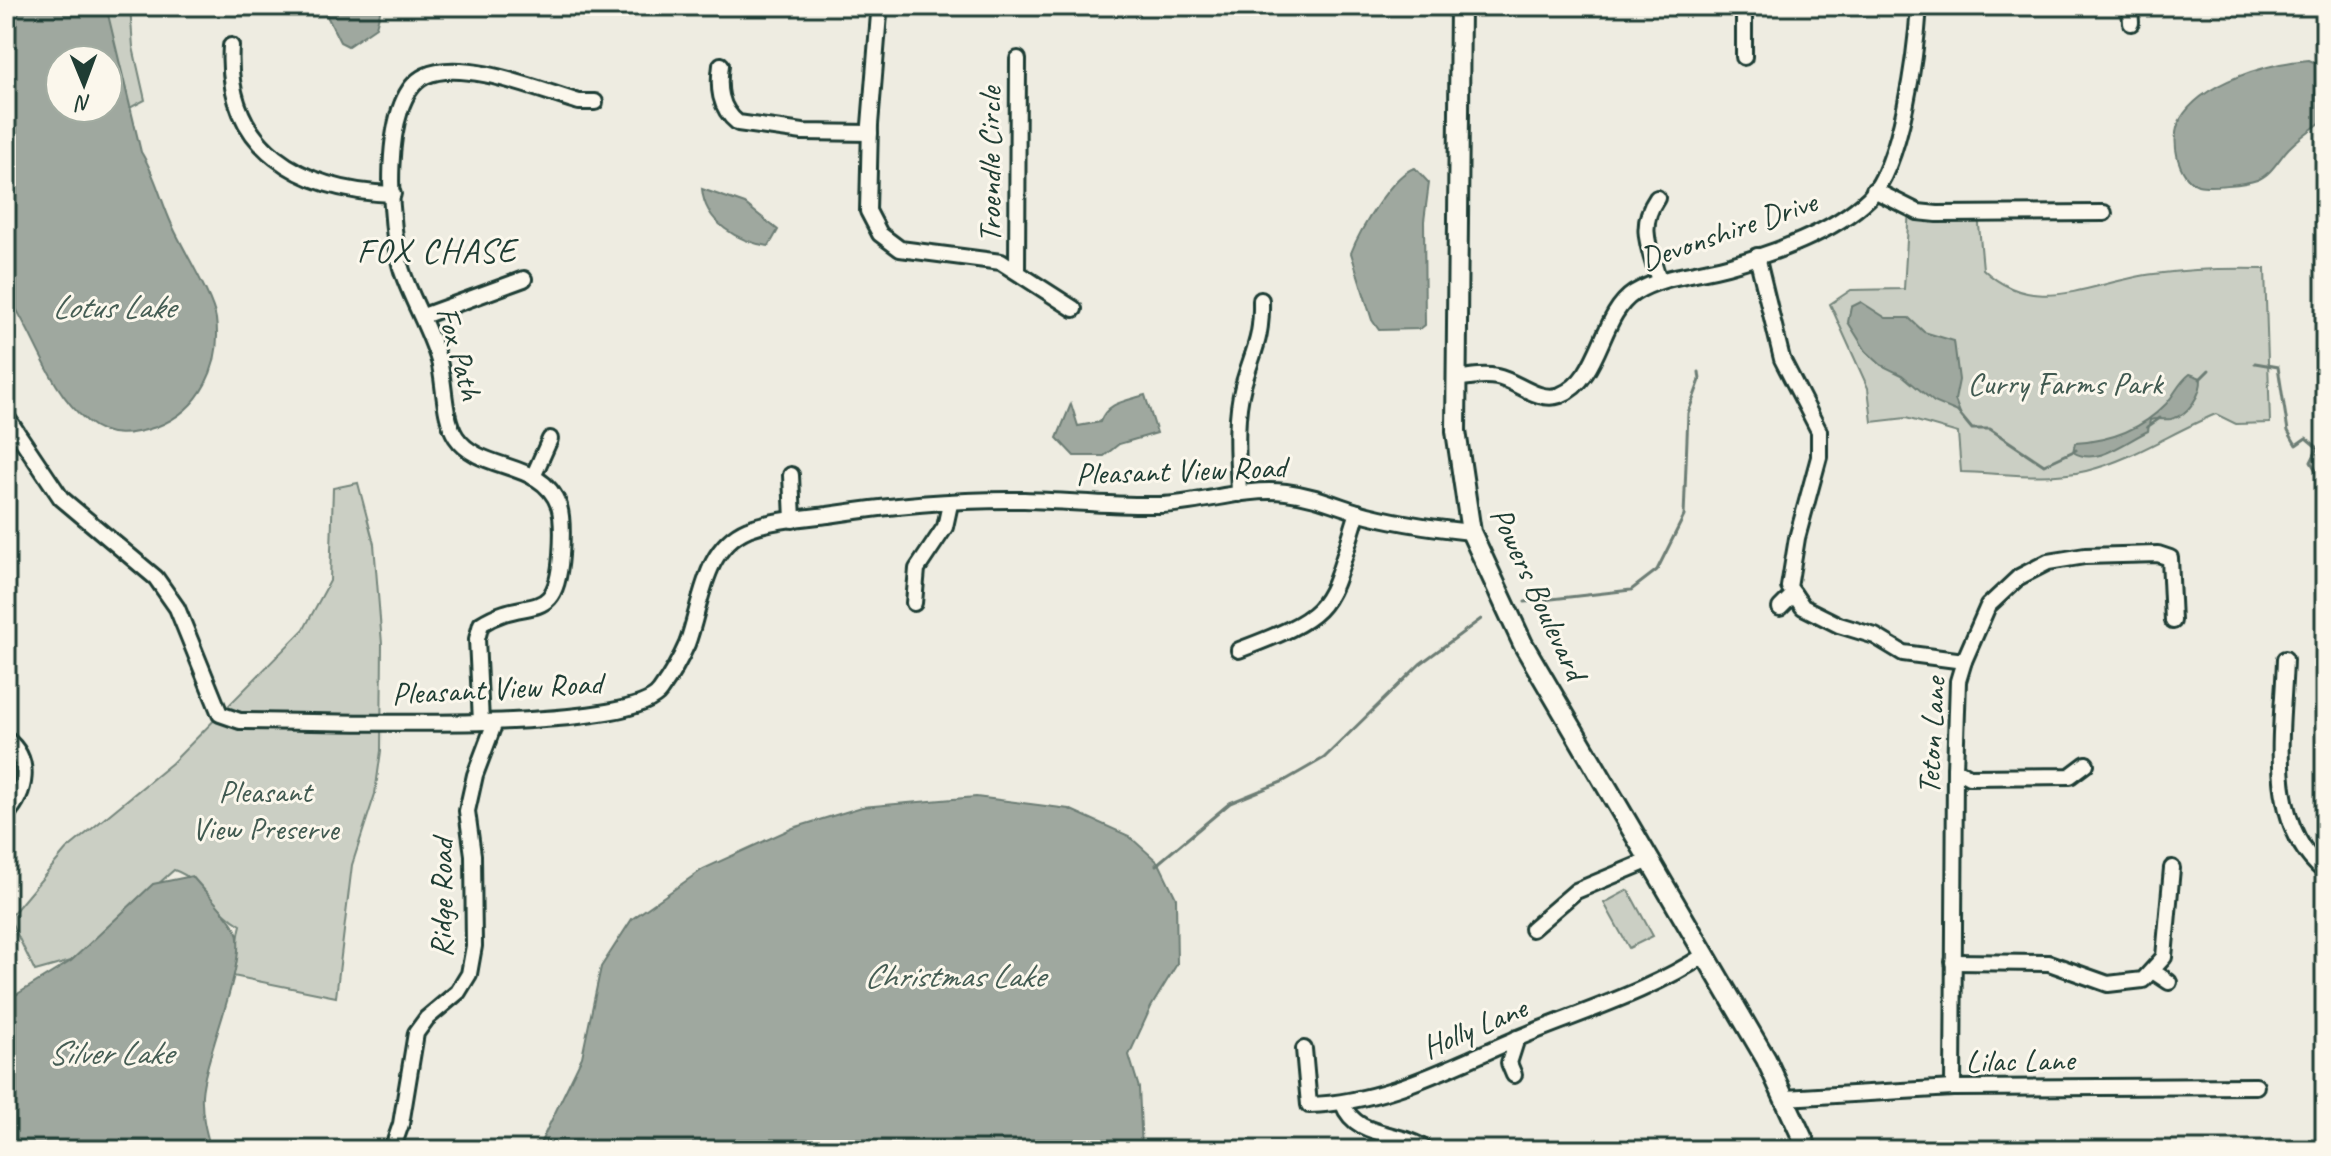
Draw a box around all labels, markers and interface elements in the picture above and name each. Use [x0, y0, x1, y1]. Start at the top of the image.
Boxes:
north arrow [44, 44, 124, 124]
street label: Troendle Circle [969, 84, 1010, 243]
text: N [74, 89, 91, 117]
street label: Devonshire Drive [1635, 180, 1824, 280]
district label: FOX CHASE [357, 229, 519, 272]
water label: Lotus Lake [52, 285, 179, 328]
street label: Fox Path [427, 302, 492, 405]
park label: Curry Farms Park [1967, 363, 2165, 404]
street label: Pleasant View Road [1075, 446, 1291, 495]
street label: Powers Boulevard [1481, 500, 1598, 690]
street label: Pleasant View Road [391, 662, 608, 714]
street label: Teton Lane [1908, 674, 1955, 796]
park label: Pleasant View Preserve [192, 771, 341, 849]
street label: Ridge Road [421, 834, 462, 958]
water label: Christmas Lake [864, 954, 1049, 997]
street label: Holly Lane [1416, 986, 1535, 1068]
water label: Silver Lake [48, 1031, 177, 1074]
street label: Lilac Lane [1965, 1039, 2077, 1082]

